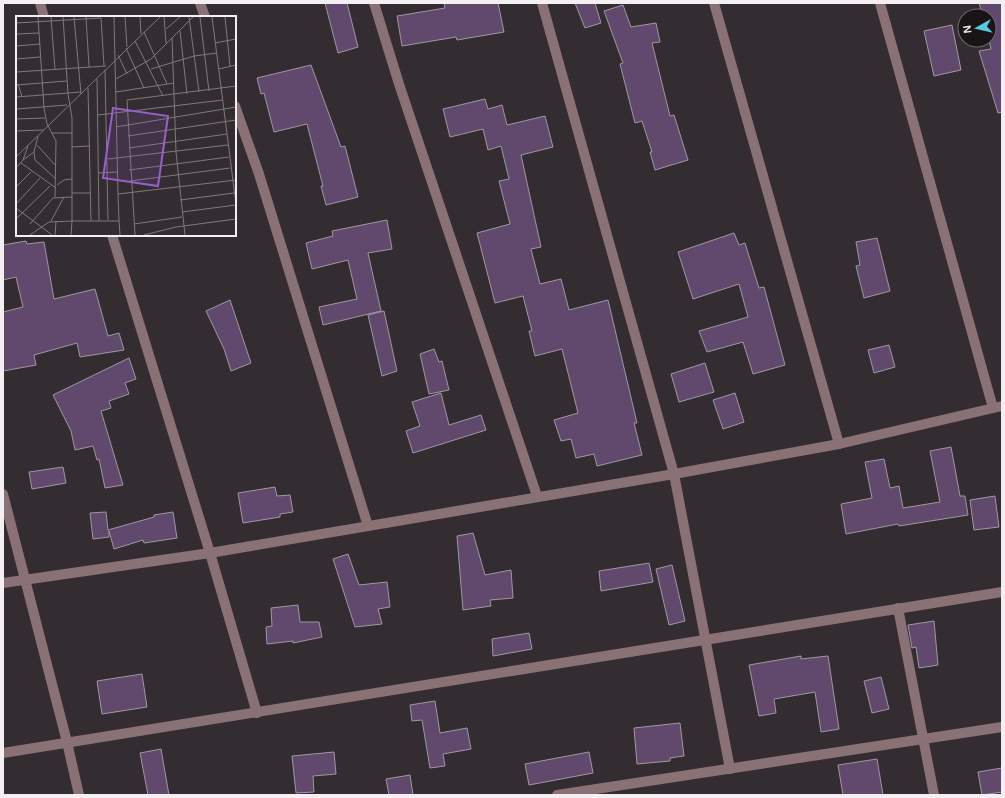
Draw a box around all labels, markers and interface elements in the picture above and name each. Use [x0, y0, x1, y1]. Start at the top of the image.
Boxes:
north arrow [957, 8, 997, 48]
inset map [16, 16, 236, 236]
text: N [961, 25, 974, 34]

